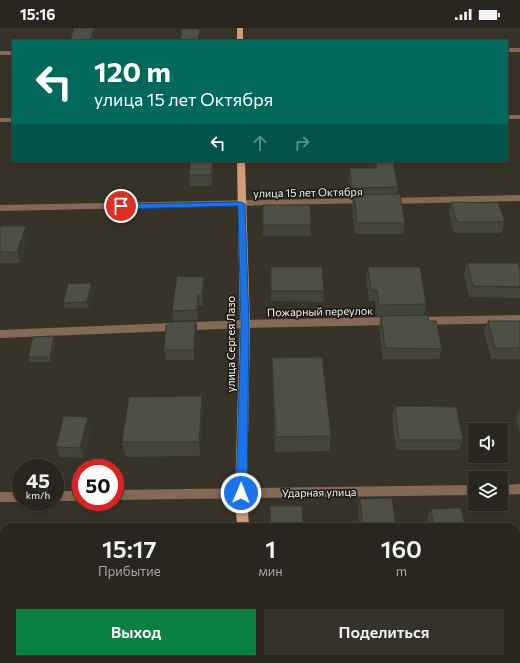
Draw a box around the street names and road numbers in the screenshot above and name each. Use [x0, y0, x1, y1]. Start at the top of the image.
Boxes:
street label: улица 15 лет Октября [253, 185, 363, 199]
street label: улица Сергея Лазо [224, 295, 237, 392]
street label: Пожарный переулок [267, 304, 373, 318]
street label: Ударная улица [281, 485, 357, 499]

